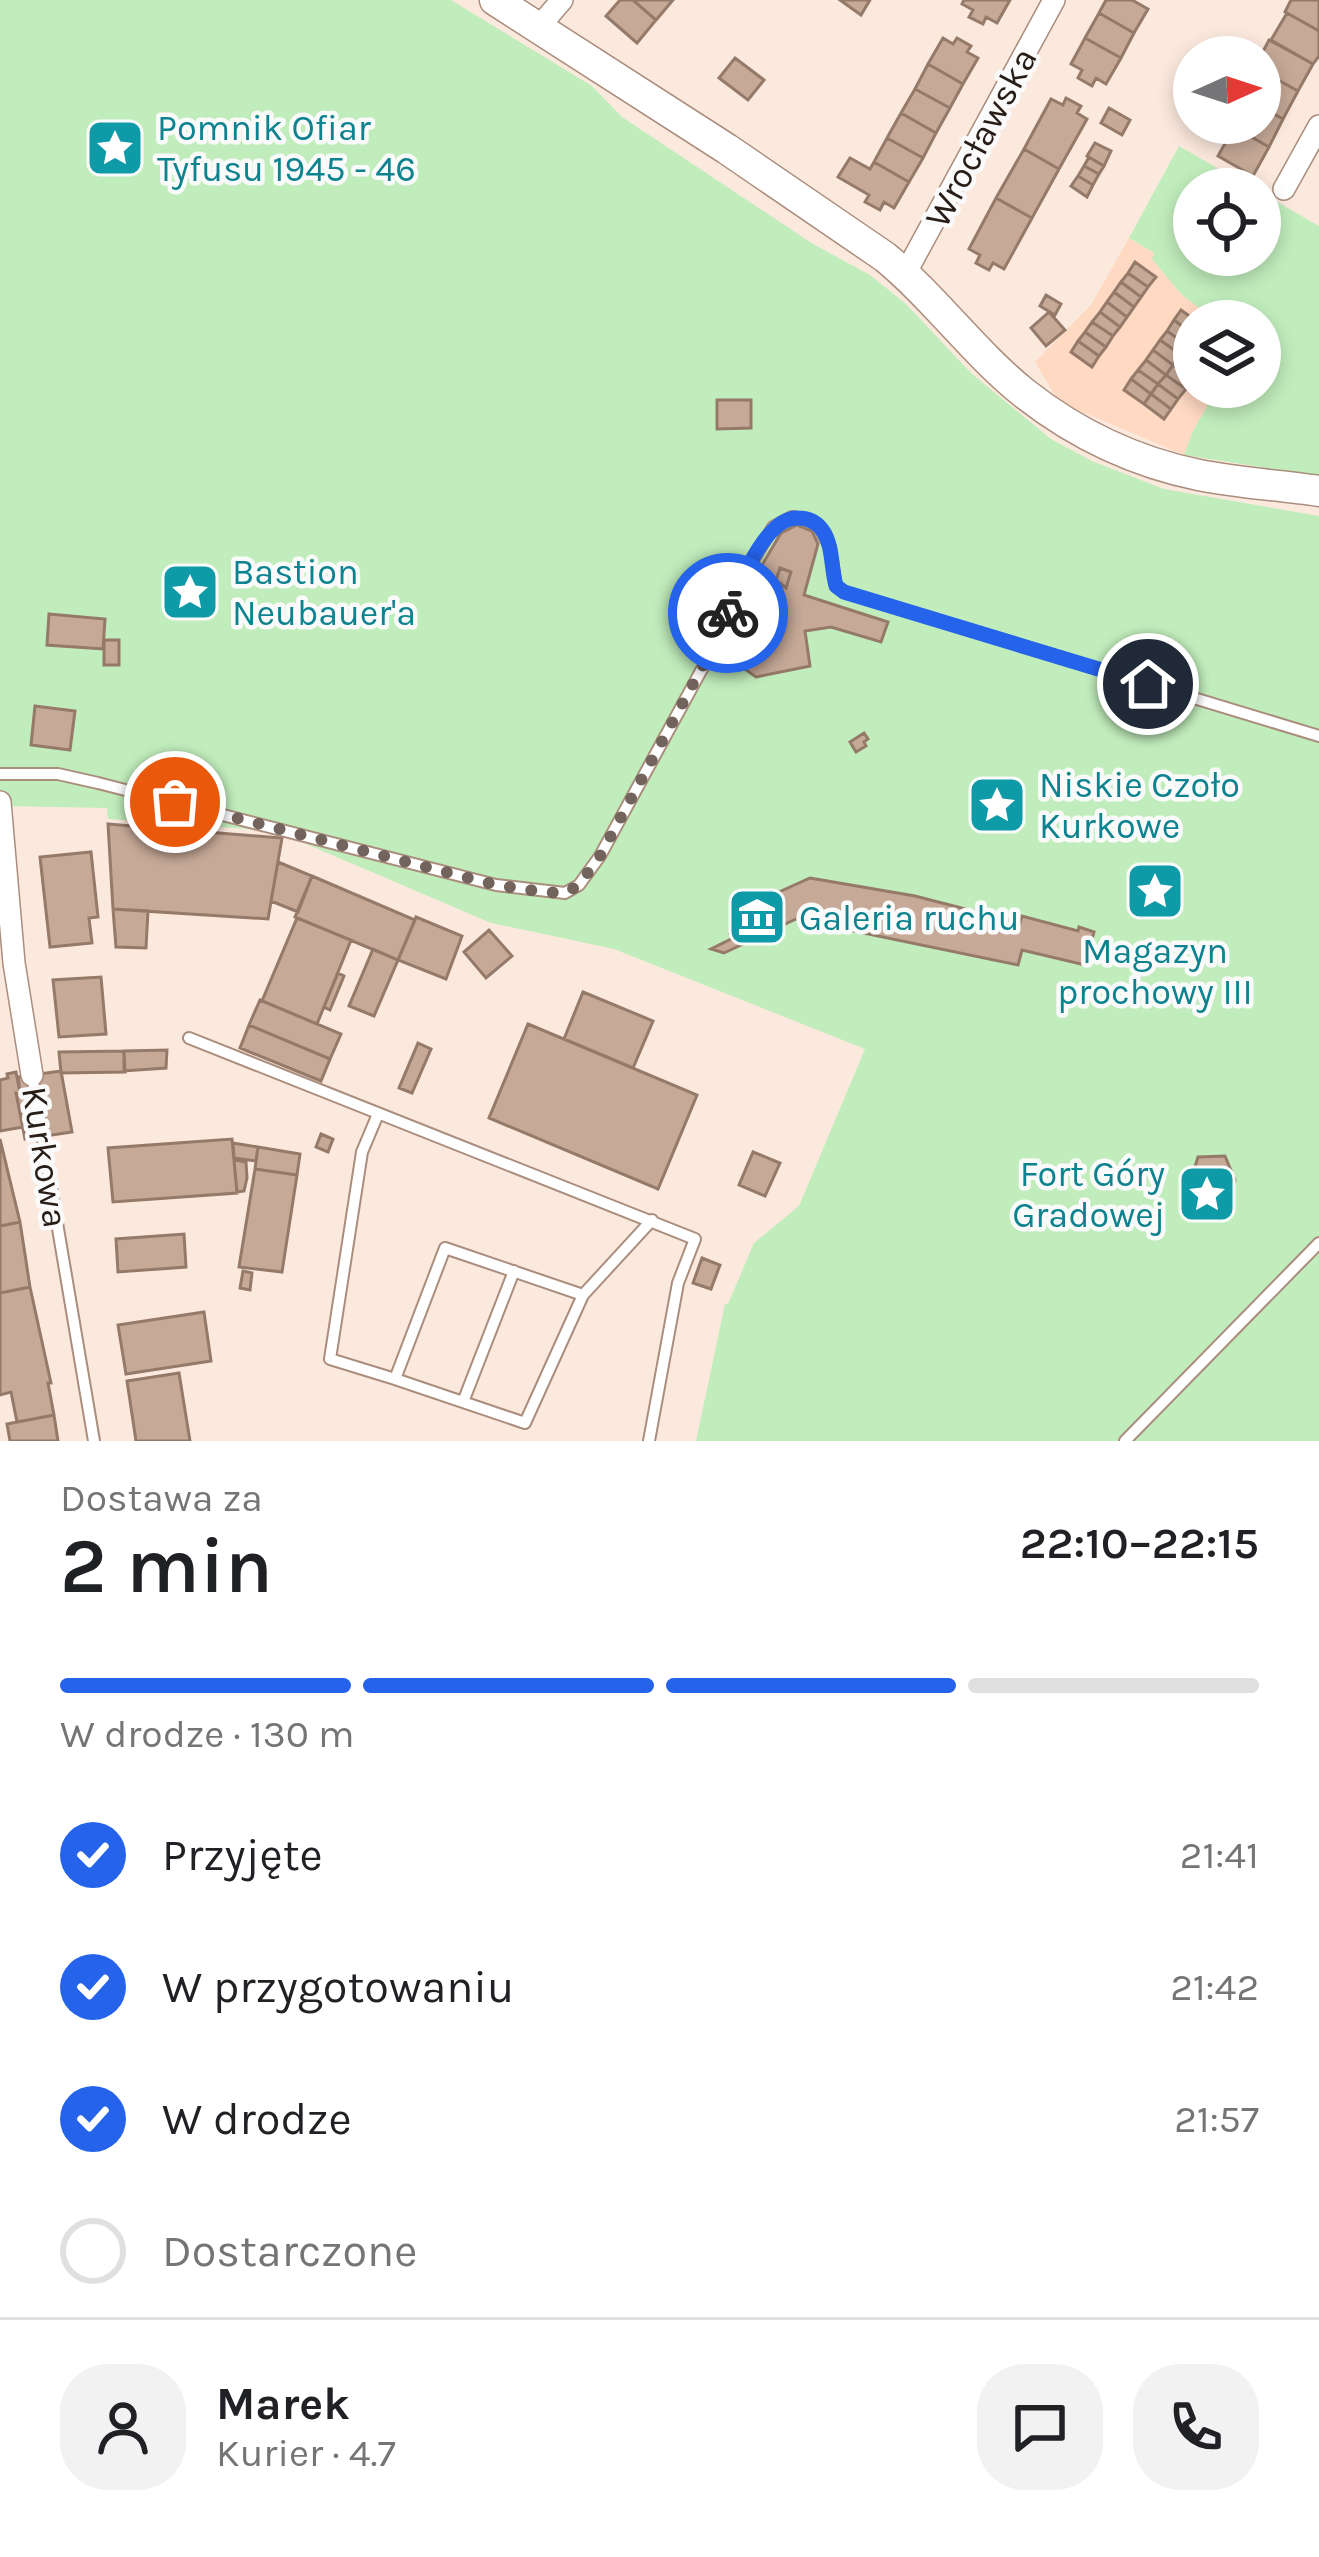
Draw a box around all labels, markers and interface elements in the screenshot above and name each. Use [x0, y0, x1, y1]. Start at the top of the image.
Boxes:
north arrow [1173, 36, 1281, 144]
map controls [1173, 36, 1281, 408]
street label: Wrocławska [916, 41, 1046, 234]
place label: Pomnik Ofiar Tyfusu 1945 - 46 [157, 107, 416, 190]
place icon: Pomnik Ofiar Tyfusu 1945 - 46 [84, 117, 146, 179]
button: locate [1173, 168, 1281, 276]
button: layers [1173, 300, 1281, 408]
place label: Bastion Neubauer'a [232, 551, 416, 634]
courier [668, 553, 788, 673]
place icon: Bastion Neubauer'a [159, 561, 221, 623]
icon: bike [695, 580, 761, 646]
pin [1097, 633, 1199, 735]
icon: home [1115, 651, 1181, 717]
pin [124, 751, 226, 853]
place label: Niskie Czoło Kurkowe [1039, 764, 1240, 847]
icon: bag [142, 769, 208, 835]
place icon: Niskie Czoło Kurkowe [966, 774, 1028, 836]
place icon: Magazyn prochowy III [1124, 860, 1186, 922]
museum icon: Galeria ruchu [726, 886, 788, 948]
place label: Galeria ruchu [799, 897, 1020, 939]
place label: Magazyn prochowy III [1057, 930, 1253, 1013]
street label: Kurkowa [13, 1083, 77, 1231]
place label: Fort Góry Gradowej [1012, 1153, 1165, 1236]
place icon: Fort Góry Gradowej [1176, 1163, 1238, 1225]
text: Dostawa za [60, 1475, 263, 1521]
text: 22:10–22:15 [1020, 1517, 1259, 1569]
text: 2 min [60, 1520, 273, 1612]
text: W drodze · 130 m [60, 1711, 355, 1757]
icon: check [60, 1822, 126, 1888]
text: Przyjęte [162, 1829, 323, 1881]
text: 21:41 [1180, 1832, 1259, 1878]
icon: check [60, 1954, 126, 2020]
text: W przygotowaniu [162, 1961, 514, 2013]
text: 21:42 [1170, 1964, 1259, 2010]
icon: check [60, 2086, 126, 2152]
text: W drodze [162, 2093, 352, 2145]
text: 21:57 [1174, 2096, 1259, 2142]
text: Dostarczone [162, 2225, 417, 2277]
button: person [60, 2364, 186, 2490]
button: chat [977, 2364, 1103, 2490]
button: phone [1133, 2364, 1259, 2490]
text: Marek [216, 2378, 350, 2430]
text: Kurier · 4.7 [216, 2430, 396, 2476]

